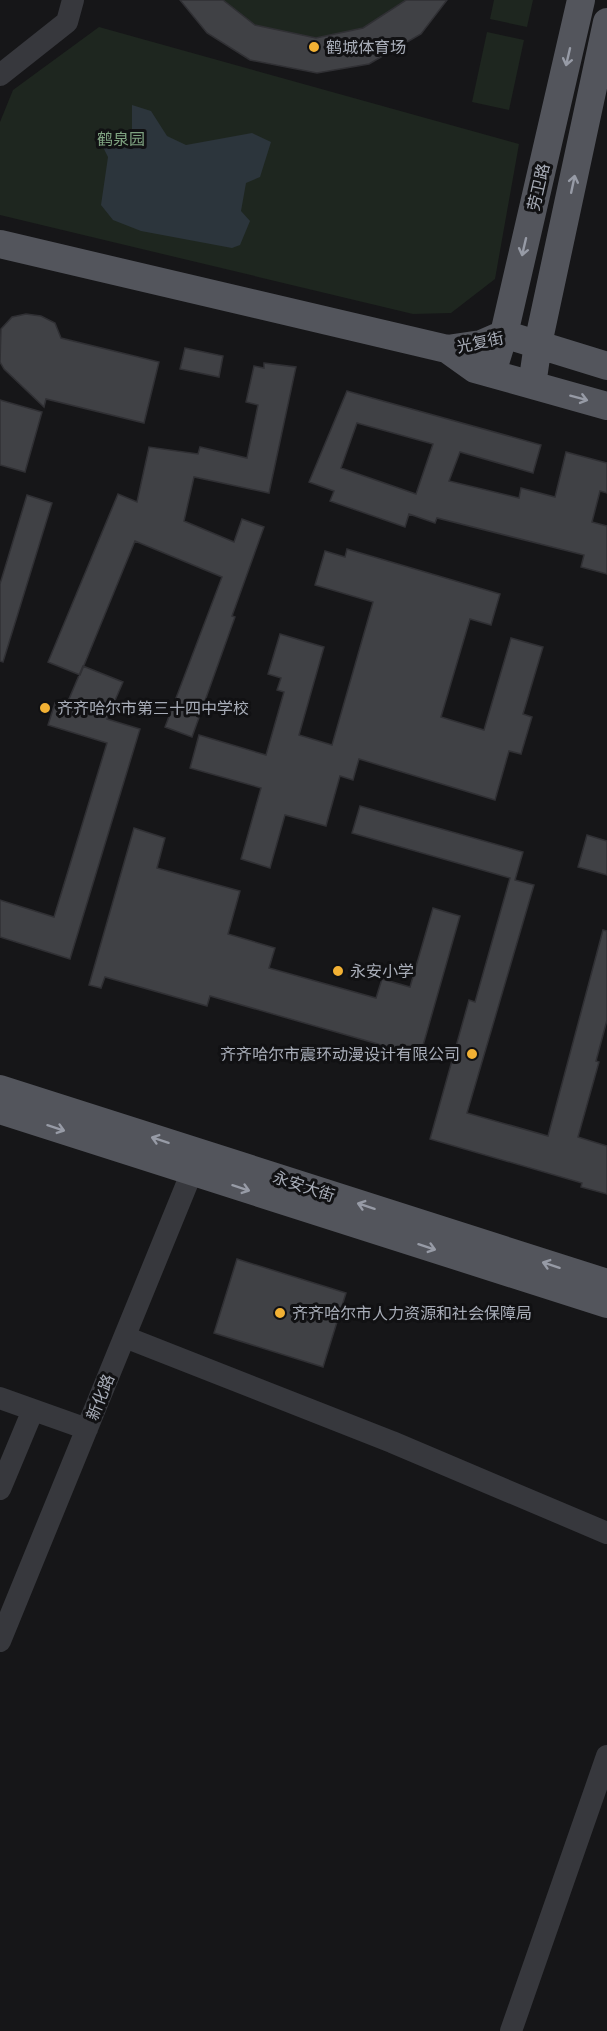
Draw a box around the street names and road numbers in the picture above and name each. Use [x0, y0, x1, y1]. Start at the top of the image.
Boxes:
street label: 劳卫路 [522, 161, 555, 213]
street label: 光复街 [454, 326, 506, 359]
street label: 永安大街 [270, 1166, 338, 1207]
street label: 新化路 [81, 1371, 120, 1424]

